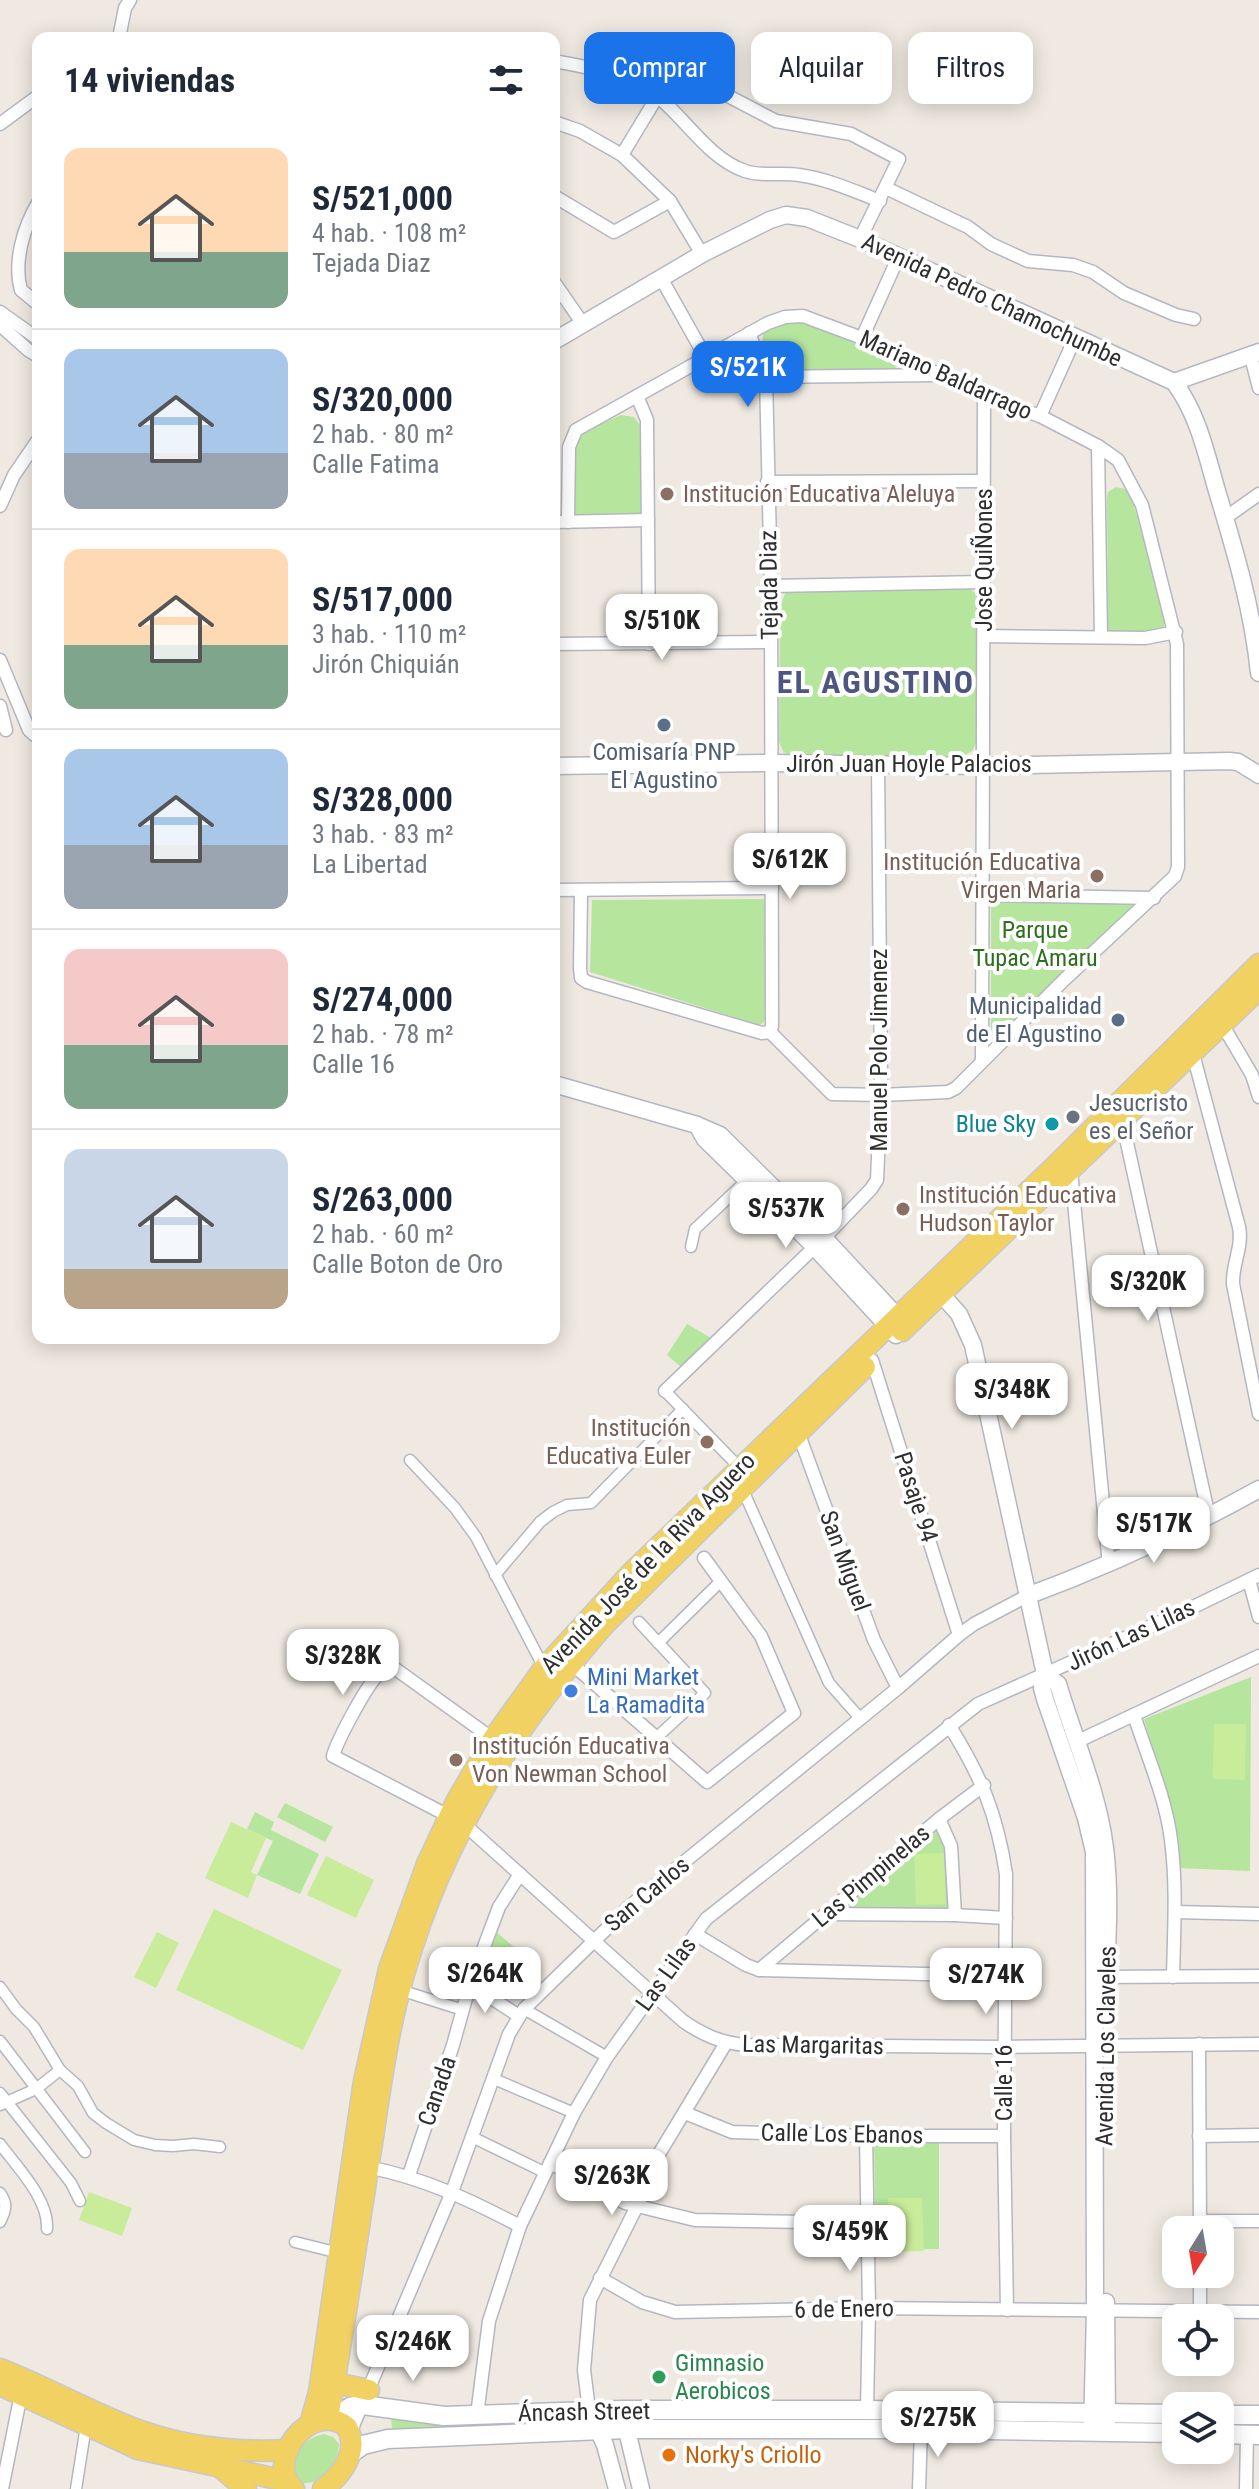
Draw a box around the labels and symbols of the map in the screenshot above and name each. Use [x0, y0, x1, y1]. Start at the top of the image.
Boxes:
street label: Avenida Pedro Chamochumbe [857, 227, 1127, 373]
street label: Mariano Baldarrago [855, 324, 1037, 426]
pin: S/521K [683, 341, 813, 409]
place label: Institución Educativa Aleluya [683, 480, 955, 508]
marker: Institución Educativa Aleluya [658, 485, 676, 503]
street label: Jose QuiÑones [970, 488, 998, 632]
street label: Tejada Diaz [754, 530, 784, 640]
pin: S/510K [597, 594, 727, 662]
district label: EL AGUSTINO [777, 663, 975, 701]
marker: Comisaría PNP El Agustino [655, 716, 673, 734]
place label: Comisaría PNP El Agustino [592, 738, 736, 794]
street label: Jirón Juan Hoyle Palacios [786, 750, 1032, 778]
pin: S/612K [725, 833, 855, 901]
place label: Institución Educativa Virgen Maria [883, 848, 1081, 904]
marker: Institución Educativa Virgen Maria [1088, 867, 1106, 885]
park label: Parque Tupac Amaru [972, 916, 1098, 972]
street label: Manuel Polo Jimenez [865, 948, 893, 1152]
place label: Municipalidad de El Agustino [966, 992, 1102, 1048]
marker: Municipalidad de El Agustino [1109, 1011, 1127, 1029]
place label: Jesucristo es el Señor [1089, 1089, 1194, 1145]
marker: Jesucristo es el Señor [1064, 1108, 1082, 1126]
place label: Blue Sky [956, 1110, 1036, 1138]
marker: Blue Sky [1043, 1115, 1061, 1133]
place label: Institución Educativa Hudson Taylor [919, 1181, 1117, 1237]
pin: S/537K [721, 1182, 851, 1250]
marker: Institución Educativa Hudson Taylor [894, 1200, 912, 1218]
pin: S/320K [1083, 1255, 1213, 1323]
pin: S/348K [947, 1363, 1077, 1431]
place label: Institución Educativa Euler [546, 1414, 691, 1470]
marker: Institución Educativa Euler [698, 1433, 716, 1451]
street label: Avenida José de la Riva Aguero [535, 1447, 761, 1679]
street label: Pasaje 94 [888, 1448, 944, 1546]
pin: S/517K [1089, 1497, 1219, 1565]
street label: San Miguel [814, 1507, 876, 1615]
street label: Jirón Las Lilas [1063, 1593, 1199, 1677]
pin: S/328K [278, 1629, 408, 1697]
place label: Mini Market La Ramadita [587, 1663, 705, 1719]
marker: Mini Market La Ramadita [562, 1682, 580, 1700]
place label: Institución Educativa Von Newman School [472, 1732, 670, 1788]
marker: Institución Educativa Von Newman School [447, 1751, 465, 1769]
street label: Las Pimpinelas [807, 1819, 935, 1933]
street label: San Carlos [599, 1850, 695, 1938]
street label: Las Lilas [630, 1932, 702, 2016]
street label: Avenida Los Claveles [1090, 1946, 1122, 2146]
pin: S/264K [420, 1947, 550, 2015]
pin: S/274K [921, 1948, 1051, 2016]
street label: Las Margaritas [742, 2030, 884, 2060]
street label: Calle 16 [990, 2045, 1018, 2121]
street label: Canada [412, 2053, 462, 2129]
street label: Calle Los Ebanos [760, 2119, 924, 2149]
pin: S/263K [547, 2149, 677, 2217]
pin: S/459K [785, 2205, 915, 2273]
north arrow [1162, 2216, 1234, 2288]
street label: 6 de Enero [794, 2294, 894, 2324]
pin: S/246K [348, 2315, 478, 2383]
place label: Gimnasio Aerobicos [675, 2349, 771, 2405]
marker: Gimnasio Aerobicos [650, 2368, 668, 2386]
pin: S/275K [873, 2391, 1003, 2459]
street label: Áncash Street [518, 2397, 650, 2427]
place label: Norky's Criollo [685, 2441, 821, 2469]
marker: Norky's Criollo [660, 2446, 678, 2464]

